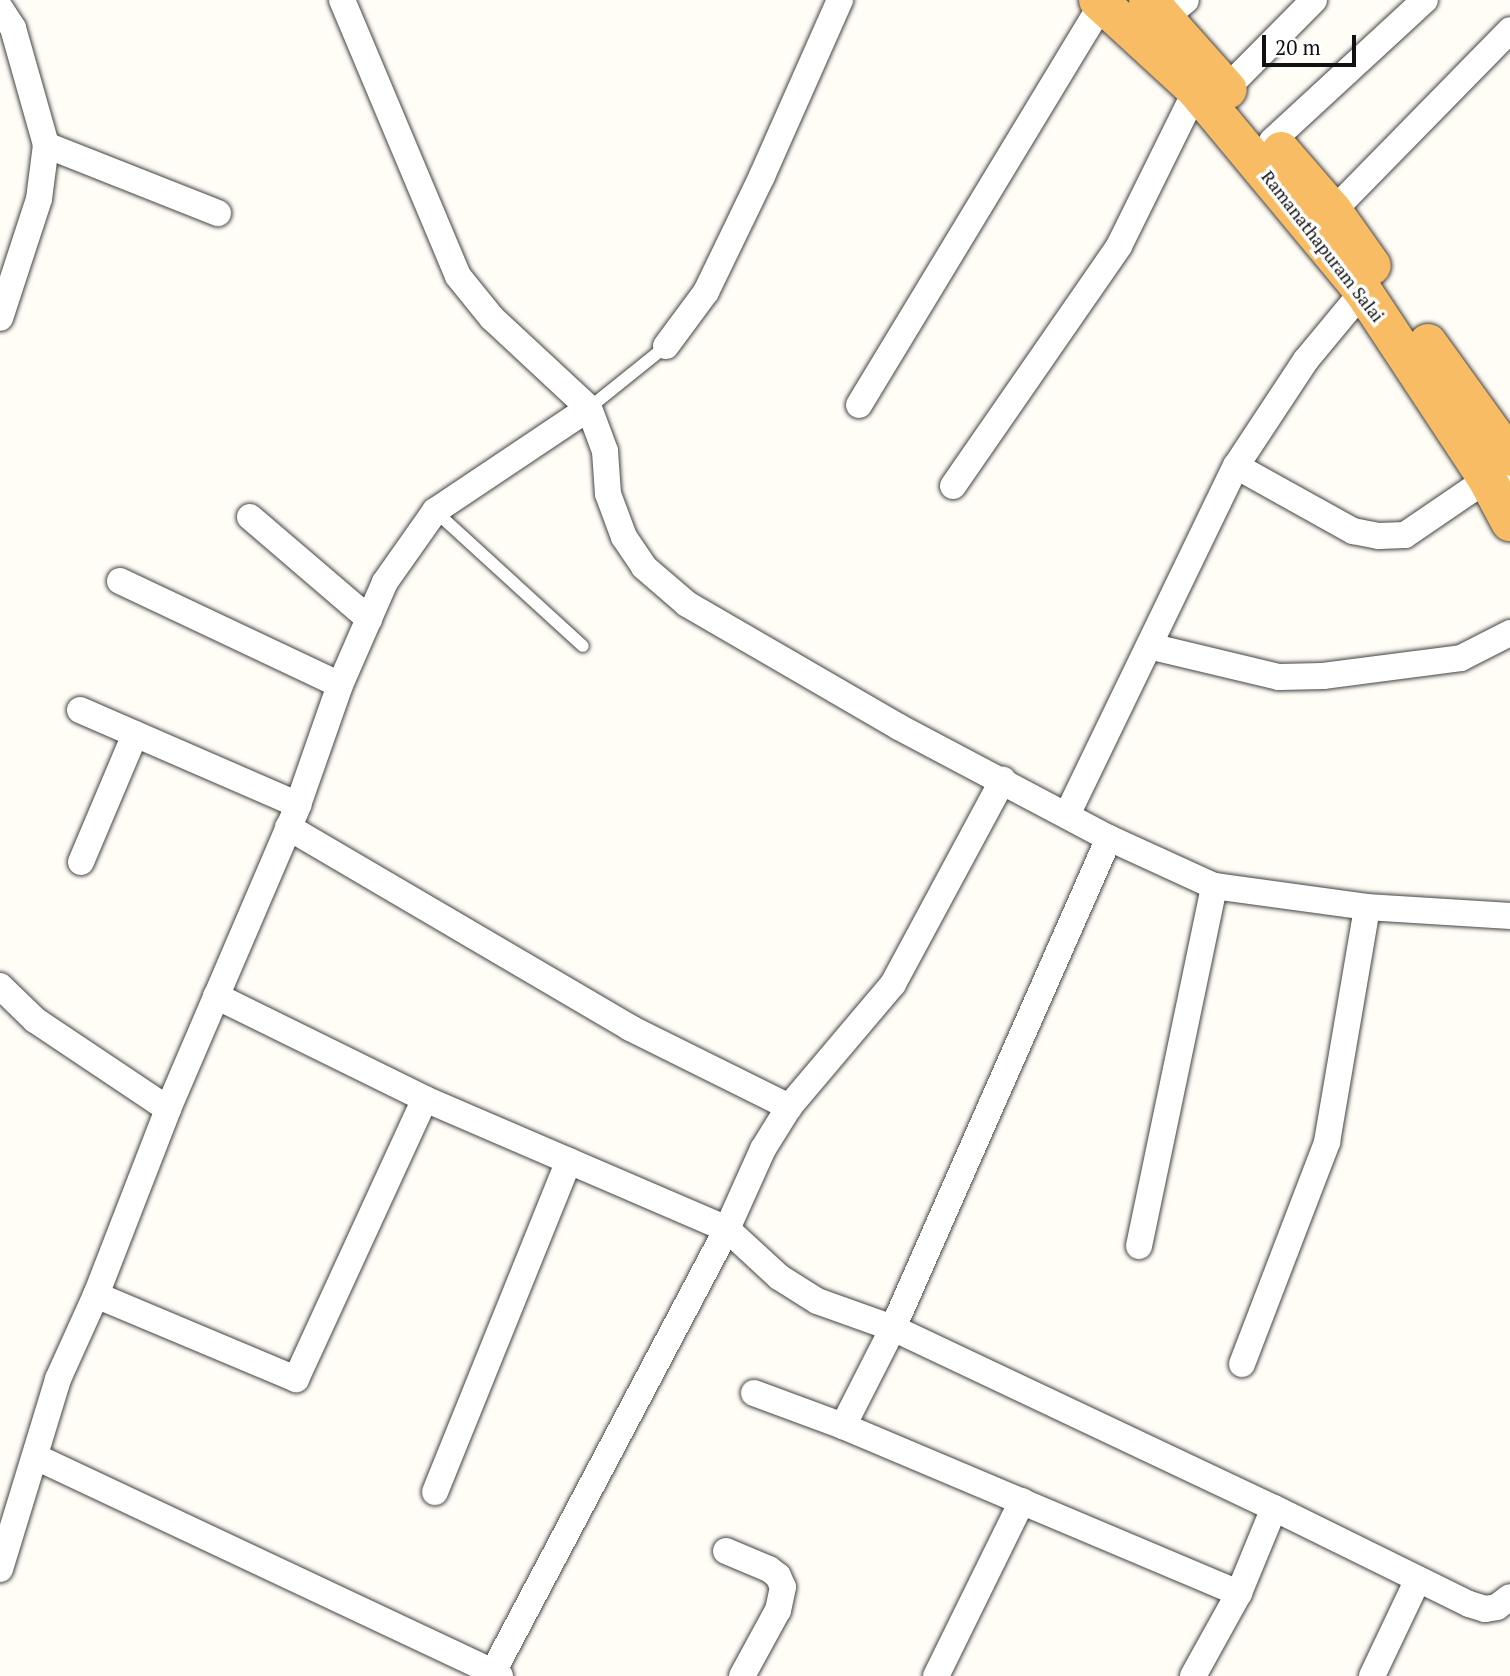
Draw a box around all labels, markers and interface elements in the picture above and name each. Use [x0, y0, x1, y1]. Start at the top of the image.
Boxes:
scale bar [1265, 21, 1360, 65]
text: 20 m [1275, 33, 1321, 61]
street label: Ramanathapuram Salai [1257, 166, 1389, 326]

